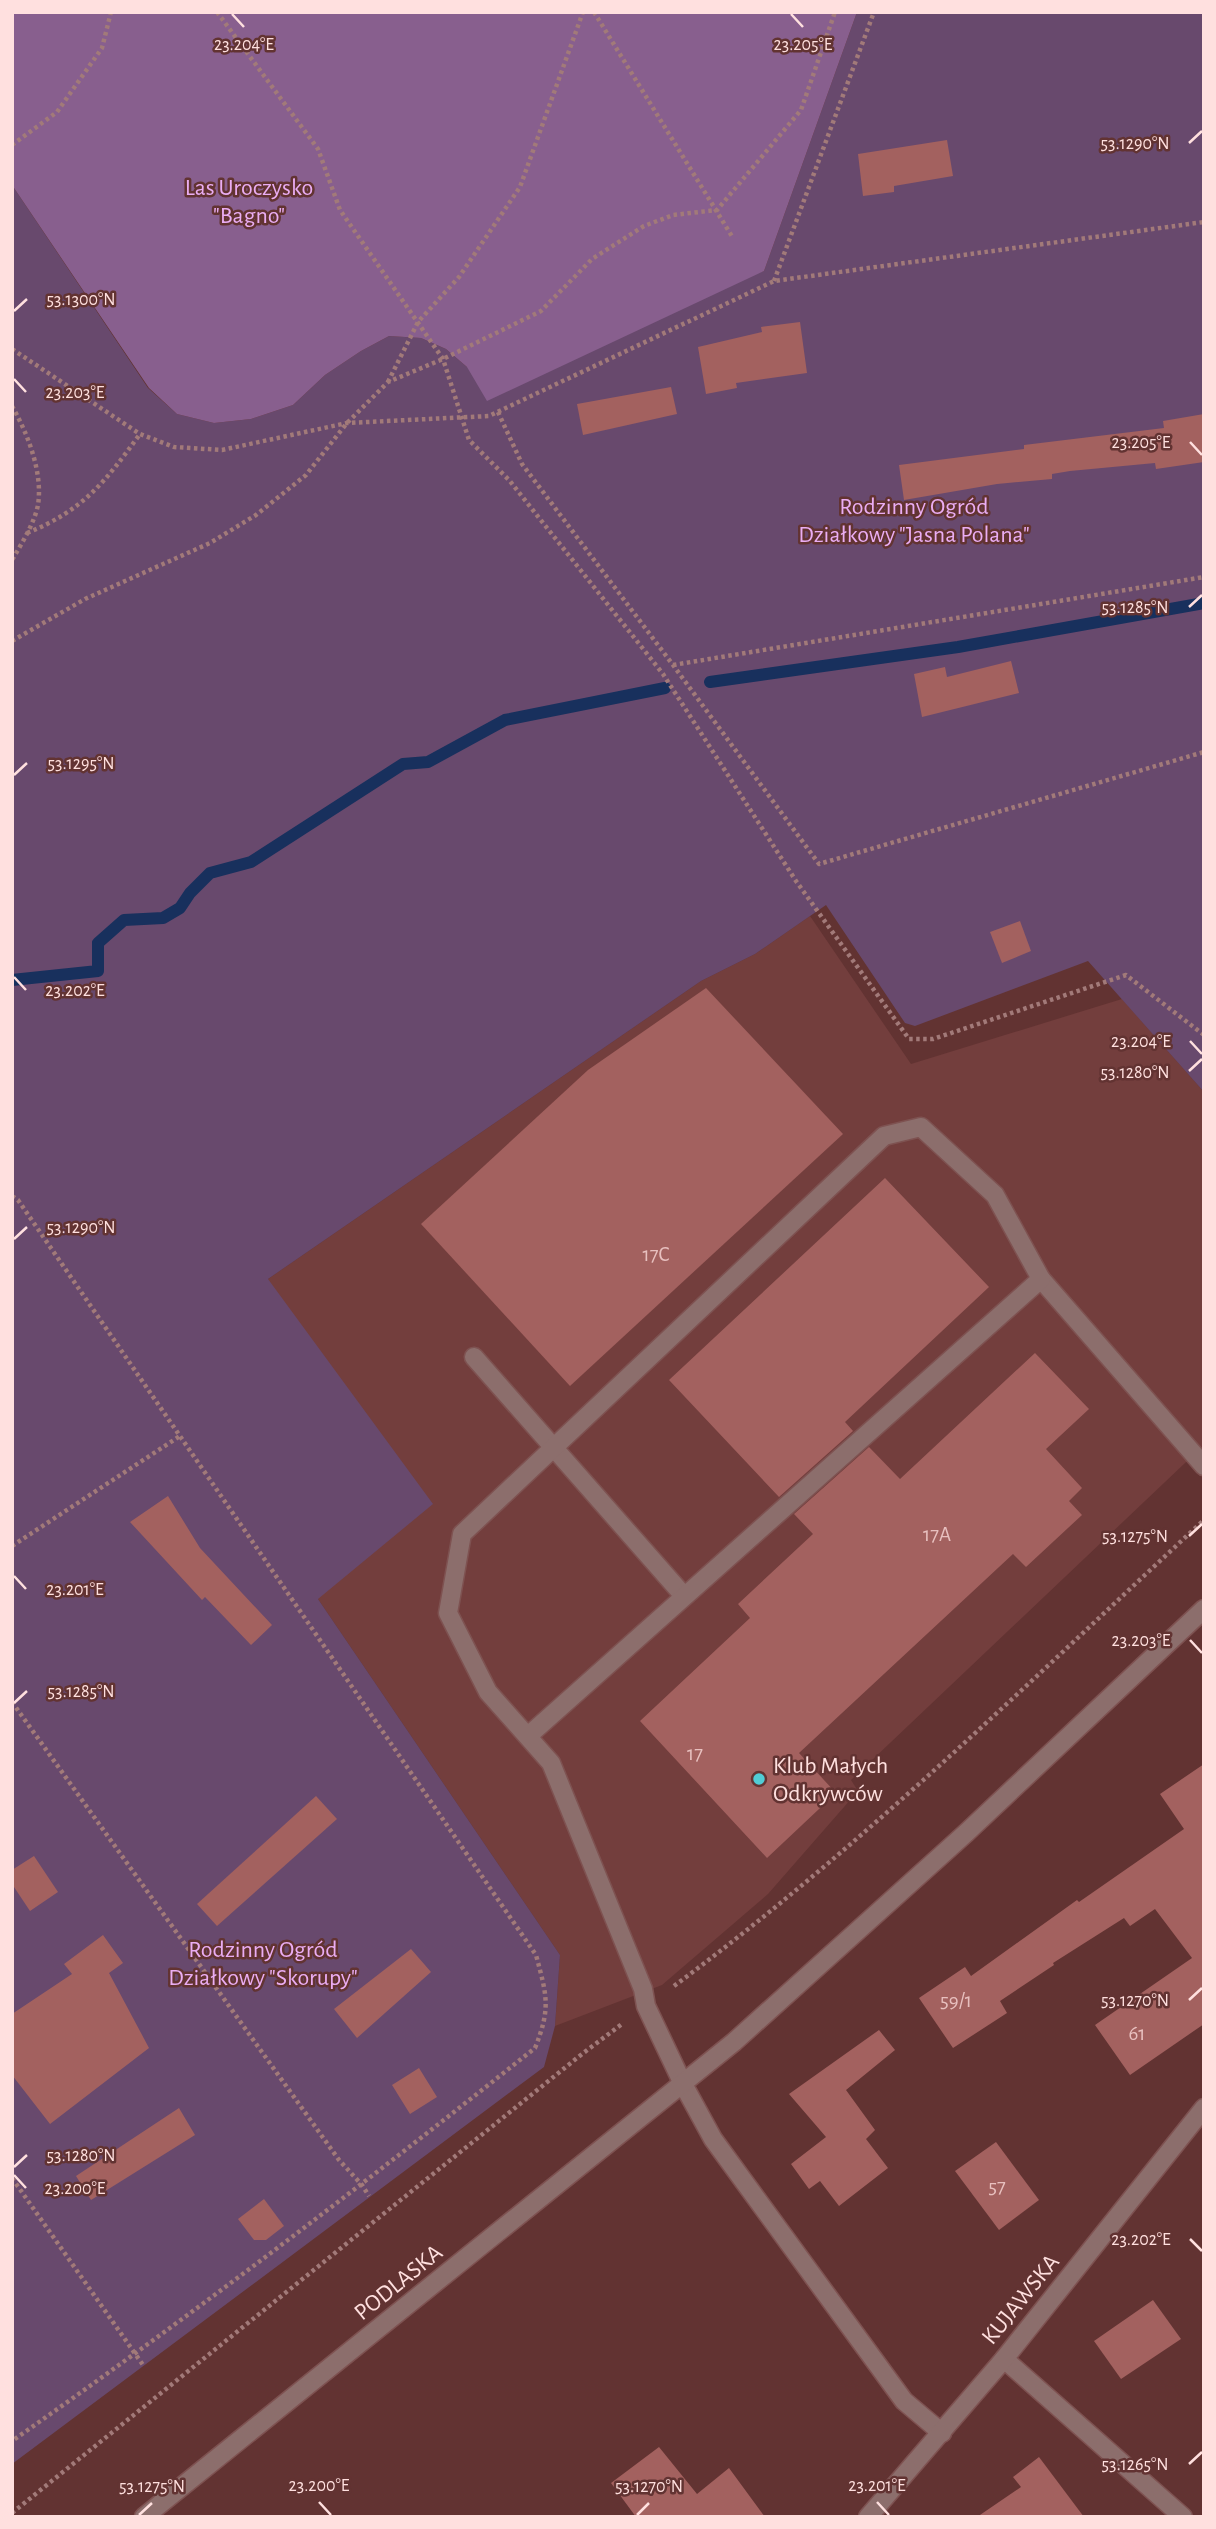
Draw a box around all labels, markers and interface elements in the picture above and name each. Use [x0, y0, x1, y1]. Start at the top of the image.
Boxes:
text: 23.204°E [214, 36, 274, 54]
text: 23.205°E [774, 36, 833, 54]
text: 53.1290°N [1101, 135, 1169, 153]
park label: Las Uroczysko "Bagno" [185, 176, 313, 228]
text: 53.1300°N [46, 291, 116, 309]
text: 23.203°E [46, 384, 105, 402]
text: 23.205°E [1112, 434, 1171, 452]
park label: Rodzinny Ogród Działkowy "Jasna Polana" [798, 495, 1030, 547]
text: 53.1285°N [1101, 599, 1169, 617]
text: 53.1295°N [48, 755, 115, 773]
text: 23.202°E [45, 982, 105, 1000]
text: 23.204°E [1111, 1033, 1171, 1051]
text: 53.1280°N [1100, 1064, 1170, 1082]
text: 53.1290°N [47, 1219, 115, 1237]
house number: 17C [643, 1244, 670, 1265]
house number: 17A [923, 1524, 951, 1545]
text: 53.1275°N [1102, 1528, 1168, 1546]
text: 23.201°E [46, 1581, 104, 1599]
text: 23.203°E [1112, 1632, 1171, 1650]
text: 53.1285°N [47, 1683, 115, 1701]
house number: 17 [687, 1743, 703, 1764]
place label: Klub Małych Odkrywców [773, 1754, 888, 1806]
marker: Klub Małych Odkrywców [751, 1771, 767, 1787]
park label: Rodzinny Ogród Działkowy "Skorupy" [168, 1938, 358, 1990]
house number: 59/1 [940, 1990, 972, 2011]
text: 53.1270°N [1101, 1992, 1169, 2010]
house number: 61 [1128, 2023, 1146, 2044]
text: 53.1280°N [46, 2147, 116, 2165]
house number: 57 [988, 2176, 1006, 2197]
text: 23.200°E [45, 2180, 106, 2198]
text: 23.202°E [1111, 2231, 1171, 2249]
street label: PODLASKA [350, 2240, 447, 2325]
street label: KUJAWSKA [977, 2250, 1064, 2349]
text: 53.1265°N [1102, 2456, 1169, 2474]
text: 23.200°E [289, 2477, 350, 2495]
text: 23.201°E [848, 2477, 906, 2495]
text: 53.1275°N [119, 2478, 185, 2496]
text: 53.1270°N [615, 2478, 683, 2496]

